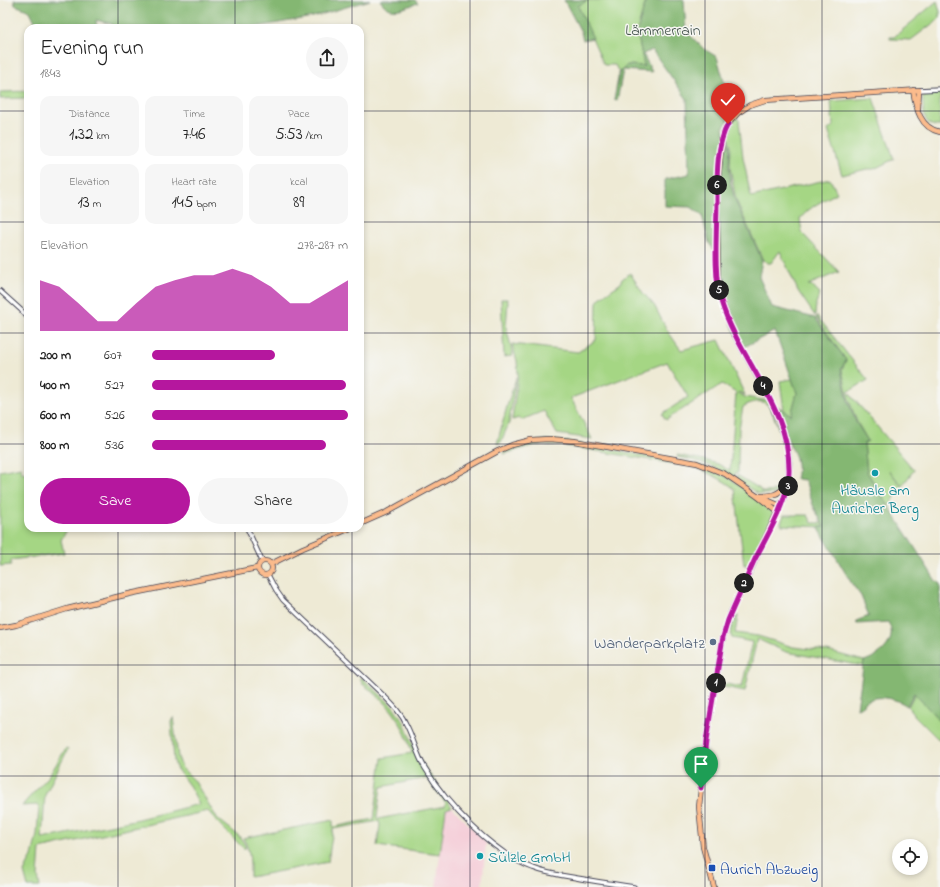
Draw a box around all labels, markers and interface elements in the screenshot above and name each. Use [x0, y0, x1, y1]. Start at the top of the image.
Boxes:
park label: Lämmerrain [625, 19, 701, 43]
text: Evening run [40, 33, 144, 65]
button: share [306, 37, 348, 79]
text: 18:43 [40, 64, 61, 83]
pin [711, 83, 745, 124]
icon: check [717, 89, 739, 111]
text: Distance [69, 106, 110, 122]
text: Time [183, 106, 205, 122]
text: Pace [288, 106, 309, 122]
text: 1.32 [69, 122, 93, 147]
text: 7:46 [183, 122, 205, 147]
text: 5:53 [275, 122, 303, 147]
text: km [93, 128, 110, 144]
text: /km [303, 128, 322, 144]
text: Elevation [69, 174, 110, 190]
text: Heart rate [171, 174, 217, 190]
text: kcal [290, 174, 307, 190]
pin: 6 [707, 175, 727, 195]
text: 6 [715, 177, 719, 193]
text: 13 [77, 190, 90, 215]
text: 145 [171, 190, 194, 215]
text: 89 [293, 190, 304, 215]
text: m [90, 196, 101, 212]
text: bpm [194, 196, 217, 212]
text: Elevation [40, 236, 88, 255]
text: 278–287 m [298, 236, 348, 255]
pin: 5 [709, 280, 729, 300]
text: 5 [716, 282, 722, 298]
text: 200 m [40, 346, 71, 365]
text: 6:07 [104, 346, 122, 365]
text: 400 m [40, 376, 70, 395]
text: 5:27 [104, 376, 124, 395]
pin: 4 [753, 376, 773, 396]
text: 4 [761, 378, 765, 394]
text: 600 m [40, 406, 70, 425]
text: 5:26 [104, 406, 125, 425]
text: 800 m [40, 436, 69, 455]
text: 5:36 [104, 436, 124, 455]
marker: Häusle am Auricher Berg [870, 468, 880, 478]
pin: 3 [778, 476, 798, 496]
button: Save [40, 478, 190, 524]
button: Share [198, 478, 348, 524]
text: 3 [786, 478, 790, 494]
place label: Häusle am Auricher Berg [831, 479, 919, 521]
pin: 2 [734, 573, 754, 593]
text: 2 [741, 575, 747, 591]
place label: Wanderparkplatz [594, 632, 705, 656]
marker: Wanderparkplatz [708, 637, 718, 647]
pin: 1 [706, 673, 726, 693]
text: 1 [714, 675, 718, 691]
pin [684, 747, 718, 788]
icon: arrive [690, 753, 712, 775]
map controls [892, 839, 928, 875]
button: locate [892, 839, 928, 875]
place label: Sülzle GmbH [488, 846, 571, 870]
marker: Sülzle GmbH [475, 851, 485, 861]
place label: Aurich Abzweig [720, 858, 818, 882]
marker: Aurich Abzweig [707, 863, 717, 873]

